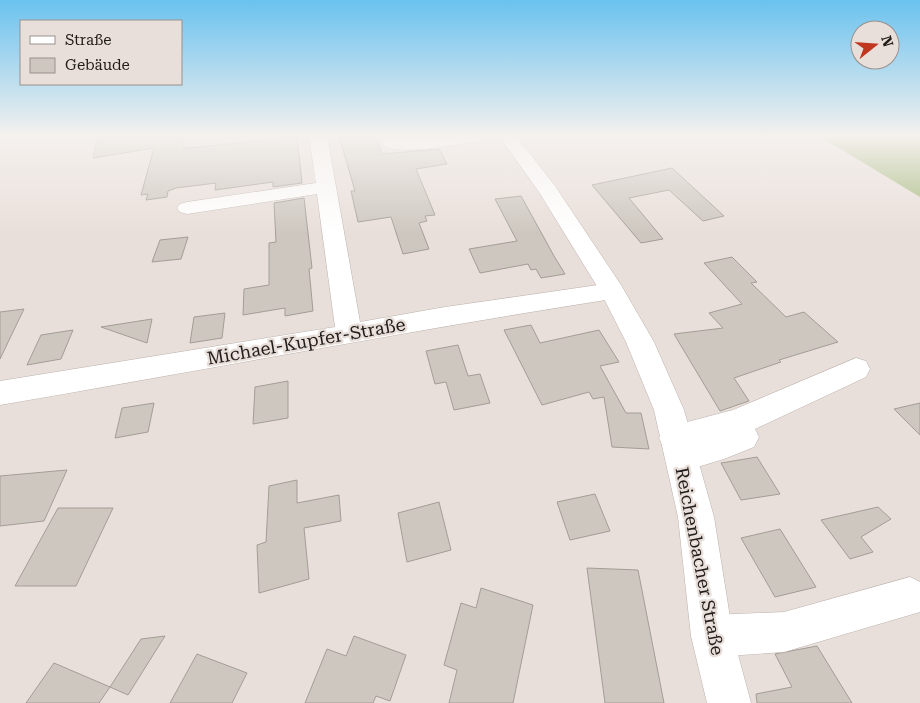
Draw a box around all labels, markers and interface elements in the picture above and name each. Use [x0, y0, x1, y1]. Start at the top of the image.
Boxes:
legend [20, 20, 182, 85]
north arrow [850, 20, 900, 70]
text: Straße [65, 31, 112, 49]
text: N [878, 34, 897, 49]
text: Gebäude [65, 56, 130, 74]
street label: Michael-Kupfer-Straße [205, 313, 407, 369]
street label: Reichenbacher Straße [671, 465, 729, 657]

